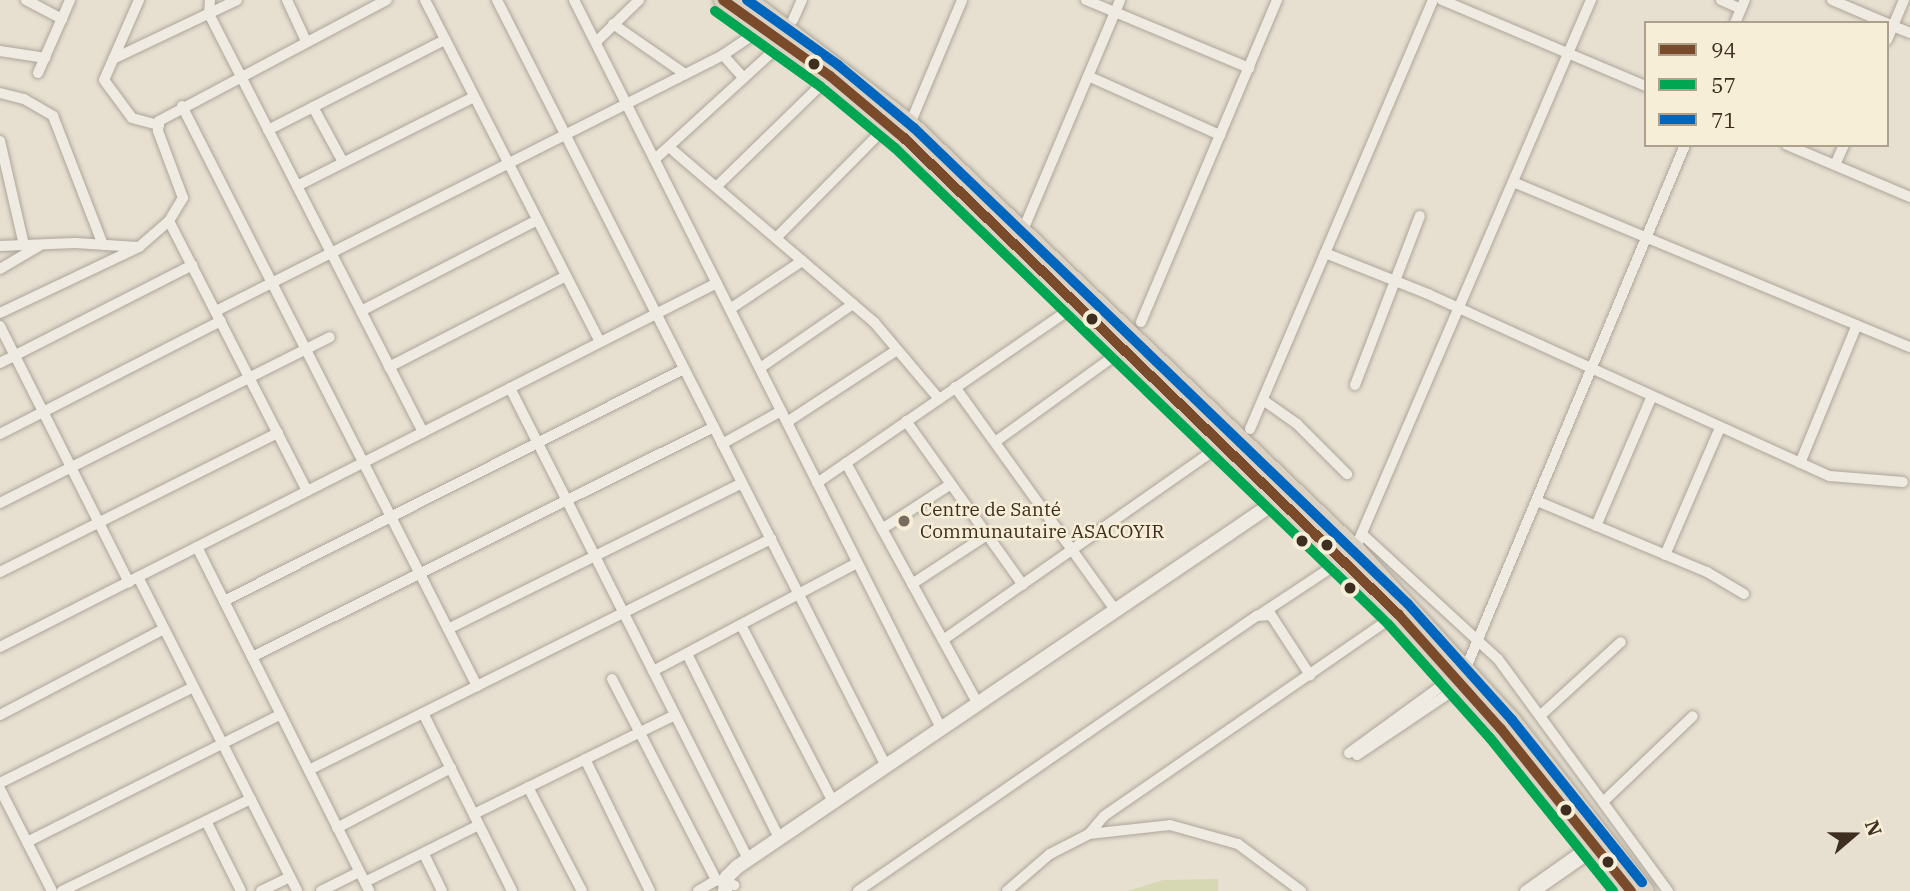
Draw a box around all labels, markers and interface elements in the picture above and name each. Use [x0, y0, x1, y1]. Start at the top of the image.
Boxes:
legend [1644, 21, 1889, 147]
text: 94 [1711, 36, 1736, 64]
unlabelled marker [807, 57, 821, 71]
text: 57 [1711, 71, 1736, 99]
text: 71 [1711, 106, 1736, 134]
unlabelled marker [1085, 312, 1099, 326]
place label: Centre de Santé Communautaire ASACOYIR [920, 499, 1164, 543]
marker: Centre de Santé Communautaire ASACOYIR [894, 511, 914, 531]
unlabelled marker [1295, 534, 1309, 548]
unlabelled marker [1320, 538, 1334, 552]
unlabelled marker [1343, 581, 1357, 595]
north arrow [1819, 800, 1889, 870]
unlabelled marker [1559, 803, 1573, 817]
text: N [1860, 817, 1888, 839]
unlabelled marker [1601, 855, 1615, 869]

